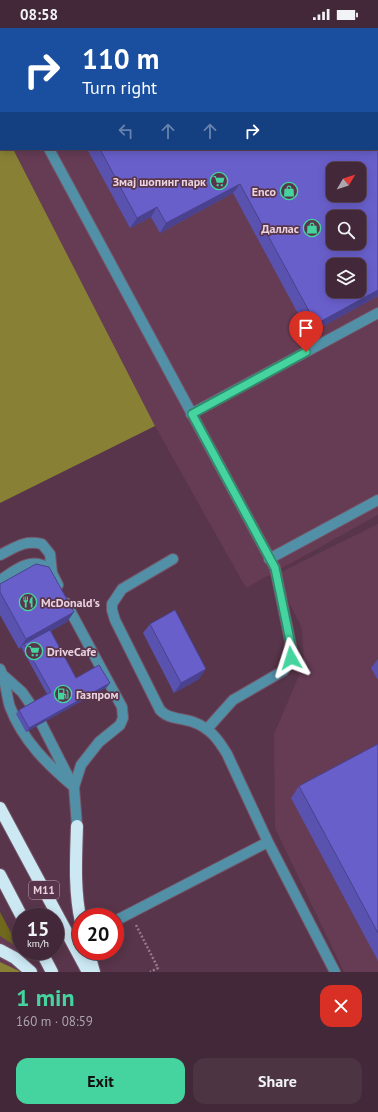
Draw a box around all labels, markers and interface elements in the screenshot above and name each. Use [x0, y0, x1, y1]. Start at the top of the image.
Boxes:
text: 08:58 [20, 5, 58, 24]
text: 110 m [82, 40, 159, 77]
icon: right [16, 44, 68, 96]
text: Turn right [82, 76, 157, 99]
icon: left [115, 120, 137, 142]
icon: ahead [157, 120, 179, 142]
icon: ahead [199, 120, 221, 142]
icon: right [241, 120, 263, 142]
north arrow [326, 162, 366, 202]
map controls [326, 162, 366, 298]
supermarket icon: Змај шопинг парк [209, 171, 229, 191]
place label: Змај шопинг парк [113, 174, 206, 189]
shop icon: Enco [279, 181, 299, 201]
place label: Enco [252, 184, 277, 199]
button: search [326, 210, 366, 250]
shop icon: Даллас [302, 218, 322, 238]
place label: Даллас [261, 221, 299, 236]
button: layers [326, 258, 366, 298]
pin [289, 311, 323, 352]
icon: arrive [295, 317, 317, 339]
restaurant icon: McDonald's [18, 592, 38, 612]
place label: McDonald's [41, 595, 100, 610]
position arrow [270, 637, 312, 679]
supermarket icon: DriveCafe [24, 641, 44, 661]
place label: DriveCafe [47, 644, 96, 659]
fuel station icon: Газпром [53, 684, 73, 704]
place label: Газпром [76, 687, 119, 702]
road number: M11 [29, 881, 59, 899]
speed limit sign: 20 [72, 908, 124, 960]
text: 15 [27, 916, 49, 942]
text: km/h [27, 937, 49, 950]
text: 1 min [16, 982, 75, 1013]
button: close [320, 985, 362, 1027]
text: 160 m · 08:59 [16, 1013, 93, 1030]
button: Exit [16, 1058, 185, 1104]
button: Share [193, 1058, 362, 1104]

